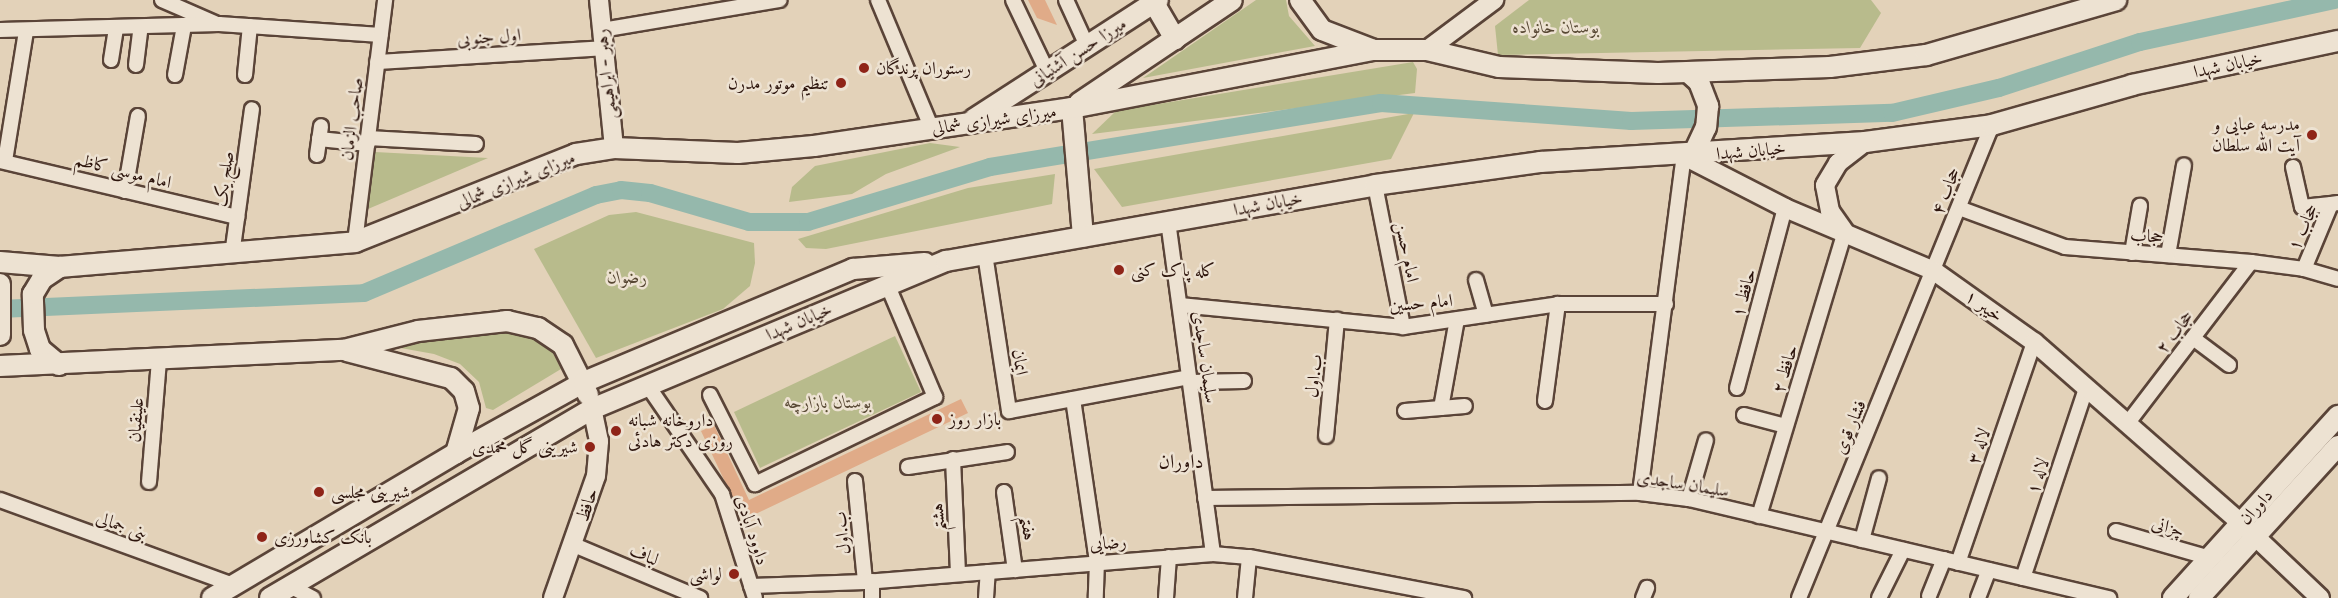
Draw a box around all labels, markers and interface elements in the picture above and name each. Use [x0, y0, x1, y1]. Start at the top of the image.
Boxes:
street label: میرزا حسن آشتیانی [1026, 13, 1130, 91]
park label: بوستان خانواده [1513, 16, 1599, 38]
street label: اول جنوبی [456, 24, 522, 50]
street label: رهبر - ابراهیمی [591, 28, 621, 120]
street label: خیابان شهدا [2192, 47, 2264, 83]
place label: رستوران پرندگان [876, 57, 971, 79]
marker: رستوران پرندگان [857, 61, 871, 75]
place label: تنظیم موتور مدرن [728, 72, 829, 94]
street label: صاحب الزمان [336, 76, 368, 162]
marker: تنظیم موتور مدرن [834, 76, 848, 90]
street label: میرزای شیرازی شمالی [930, 101, 1058, 139]
place label: مدرسه عبایی و آیت الله سلطان [2212, 114, 2300, 156]
marker: مدرسه عبایی و آیت الله سلطان [2305, 128, 2319, 142]
street label: خیابان شهدا [1715, 137, 1787, 165]
street label: میرزای شیرازی شمالی [454, 146, 578, 214]
street label: امام موسی کاظم [72, 149, 174, 193]
street label: صلح یک [209, 150, 239, 208]
street label: حجاب ۴ [1927, 164, 1965, 218]
street label: خیابان شهدا [1232, 187, 1304, 221]
street label: حجاب ۱ [2283, 200, 2323, 254]
street label: امام حسن [1391, 220, 1423, 284]
street label: حجاب [2130, 224, 2164, 248]
place label: کله پاک کنی [1131, 259, 1215, 281]
marker: کله پاک کنی [1112, 263, 1126, 277]
park label: رضوان [607, 266, 647, 288]
street label: حافظ ۱ [1727, 266, 1761, 320]
street label: خیبر ۱ [1961, 285, 2007, 327]
street label: امام حسین [1388, 289, 1454, 317]
street label: خیابان شهدا [763, 298, 835, 346]
street label: حجاب ۲ [2152, 306, 2198, 358]
street label: سلیمان ساجدی [1188, 309, 1222, 405]
street label: حافظ ۲ [1767, 342, 1803, 396]
street label: ایمان [1007, 347, 1033, 377]
street label: ب.اول [1301, 353, 1327, 399]
park label: بوستان بازارچه [784, 391, 872, 413]
street label: علینقیان [124, 397, 148, 443]
street label: فشار قوی [1829, 397, 1871, 457]
place label: بازار روز [949, 408, 1001, 430]
place label: داروخانه شبانه روزی دکتر هادئی [628, 410, 733, 452]
marker: بازار روز [930, 412, 944, 426]
marker: داروخانه شبانه روزی دکتر هادئی [609, 424, 623, 438]
street label: لاله ۳ [1963, 425, 1995, 467]
place label: شیرینی گل محمدی [472, 436, 578, 458]
marker: شیرینی گل محمدی [583, 440, 597, 454]
district label: داوران [1158, 449, 1204, 473]
street label: لاله ۱ [2022, 455, 2054, 497]
street label: سلیمان ساجدی [1635, 466, 1731, 502]
place label: شیرینی مجلسی [331, 481, 410, 503]
marker: شیرینی مجلسی [312, 485, 326, 499]
street label: داوران [2234, 485, 2278, 529]
street label: حافظ [571, 486, 603, 524]
street label: داوود آبادی [731, 492, 773, 568]
street label: هشتم [926, 502, 950, 532]
street label: بنی جمالی [93, 507, 151, 545]
street label: ب.اول [829, 510, 855, 556]
street label: چزانی [2149, 512, 2187, 542]
street label: هفتم [1016, 514, 1040, 542]
place label: بانک کشاورزی [274, 526, 372, 548]
marker: بانک کشاورزی [255, 530, 269, 544]
street label: رضایی [1089, 531, 1127, 555]
street label: لباف [626, 539, 662, 571]
place label: لواشی [689, 563, 722, 585]
marker: لواشی [727, 567, 741, 581]

